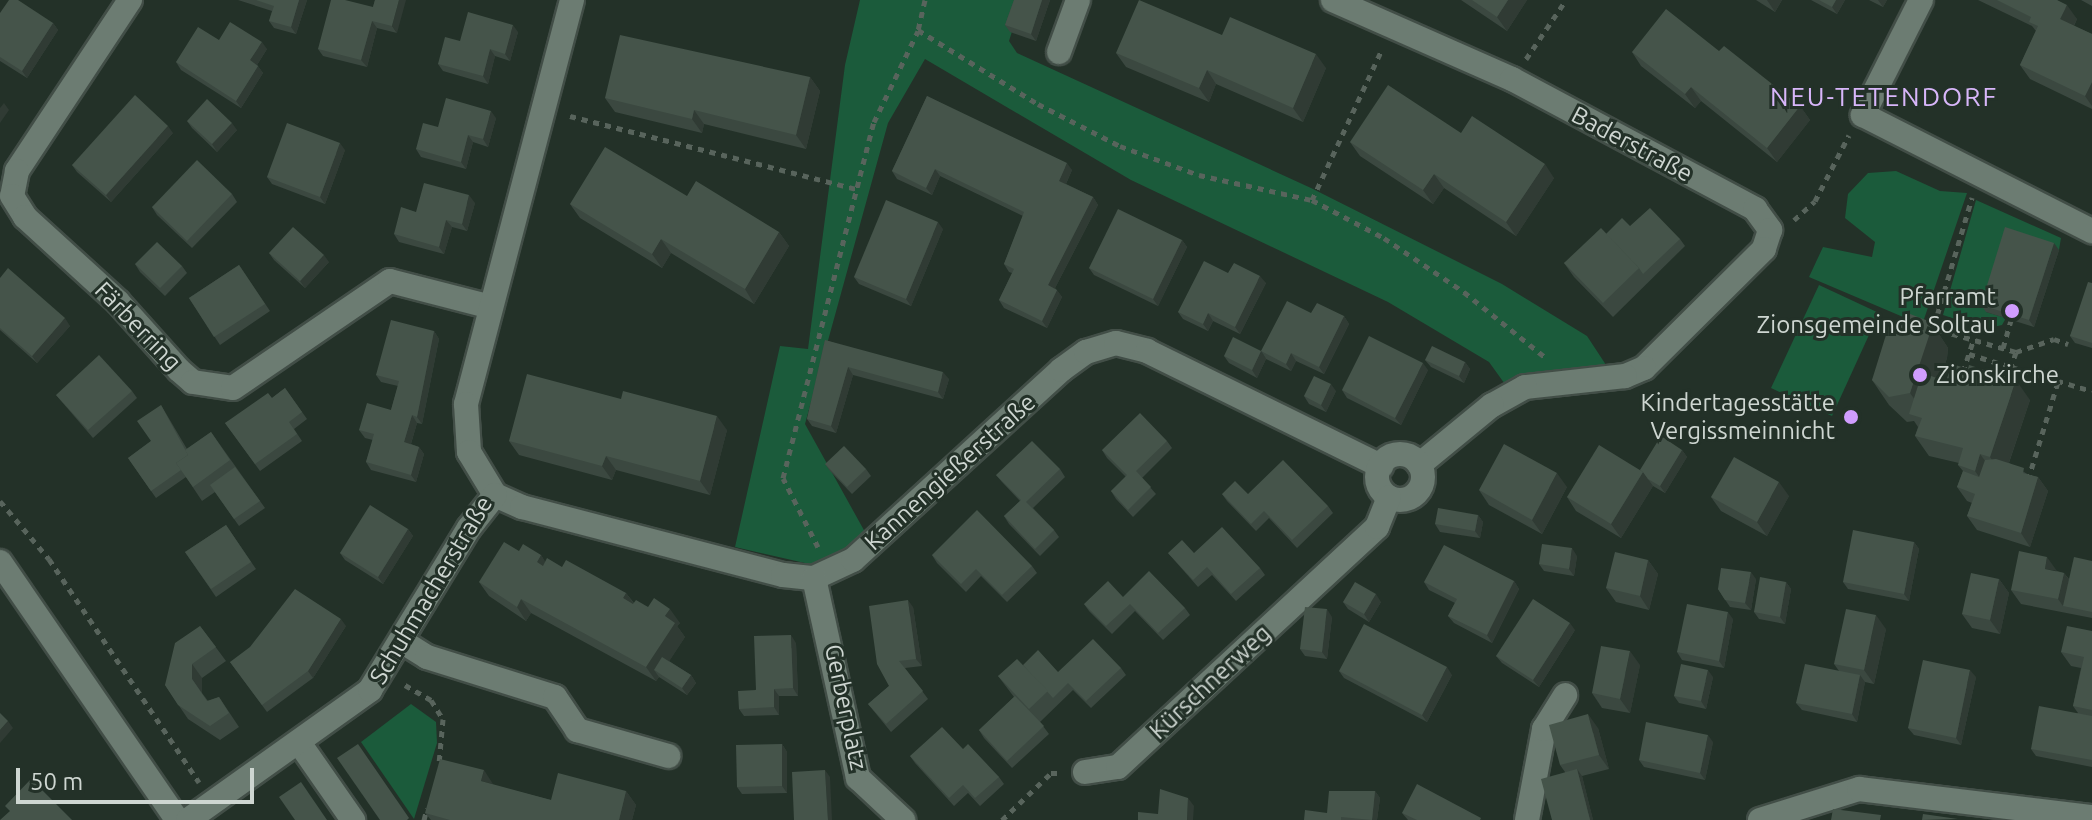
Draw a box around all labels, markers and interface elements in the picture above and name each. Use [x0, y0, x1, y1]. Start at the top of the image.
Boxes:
district label: NEU-TETENDORF [1770, 81, 1998, 113]
street label: Baderstraße [1567, 100, 1697, 188]
street label: Färberring [89, 276, 187, 376]
place label: Pfarramt Zionsgemeinde Soltau [1757, 283, 1996, 339]
marker: Pfarramt Zionsgemeinde Soltau [2003, 302, 2021, 320]
place label: Zionskirche [1936, 361, 2059, 389]
marker: Zionskirche [1911, 366, 1929, 384]
street label: Kannengießerstraße [859, 388, 1041, 556]
place label: Kindertagesstätte Vergissmeinnicht [1641, 389, 1835, 445]
marker: Kindertagesstätte Vergissmeinnicht [1842, 408, 1860, 426]
street label: Schuhmacherstraße [364, 491, 498, 689]
street label: Kürschnerweg [1144, 619, 1276, 745]
street label: Gerberplatz [819, 641, 873, 773]
scale bar [20, 752, 258, 802]
text: 50 m [30, 768, 83, 795]

